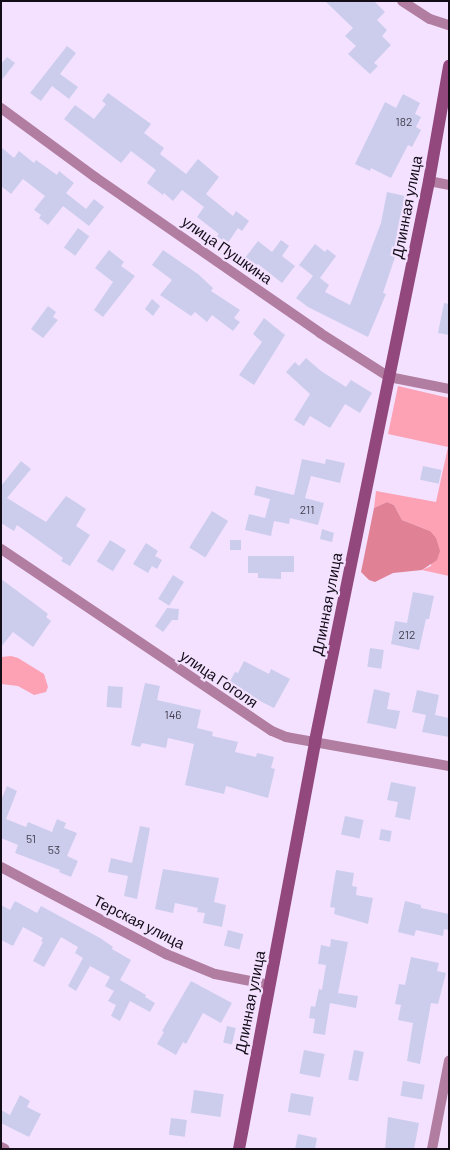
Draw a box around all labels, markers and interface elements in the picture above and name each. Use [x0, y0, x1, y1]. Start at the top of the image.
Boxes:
house number: 182 [396, 115, 412, 129]
street label: Длинная улица [388, 154, 426, 260]
street label: улица Пушкина [178, 212, 276, 288]
house number: 211 [300, 503, 314, 517]
street label: Длинная улица [308, 551, 346, 657]
house number: 212 [399, 628, 415, 642]
street label: улица Гоголя [177, 646, 261, 712]
house number: 146 [165, 708, 181, 722]
house number: 51 [26, 832, 36, 846]
house number: 53 [48, 843, 60, 857]
street label: Терская улица [90, 891, 188, 953]
street label: Длинная улица [231, 949, 269, 1055]

